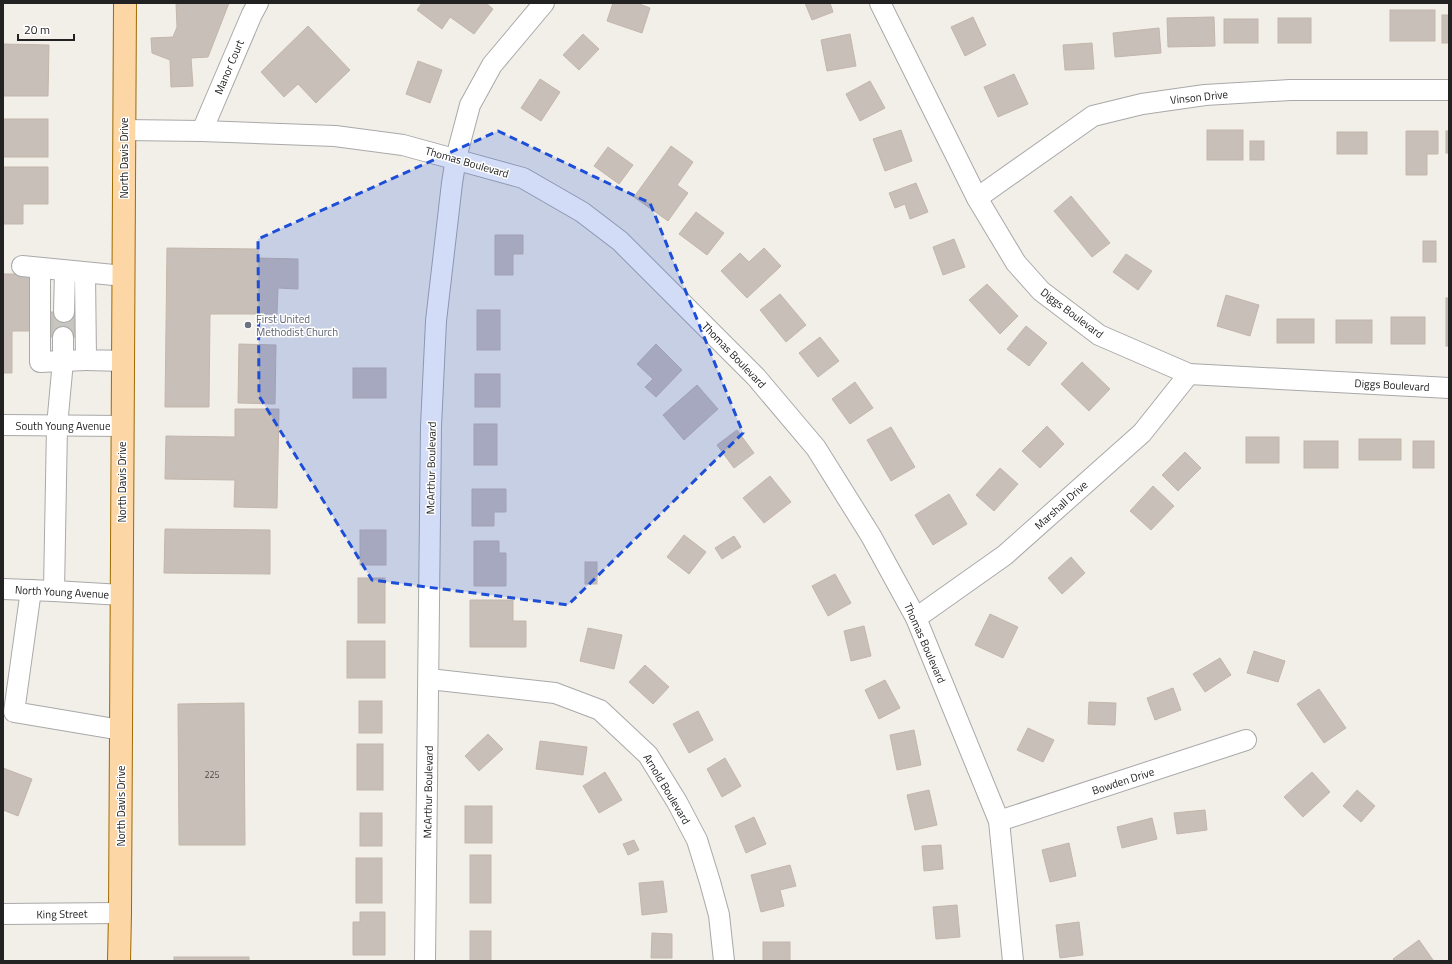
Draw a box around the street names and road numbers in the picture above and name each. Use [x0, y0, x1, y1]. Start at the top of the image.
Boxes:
street label: Manor Court [210, 37, 248, 97]
street label: Vinson Drive [1169, 86, 1229, 108]
street label: North Davis Drive [116, 117, 132, 199]
street label: Thomas Boulevard [423, 142, 511, 182]
street label: Diggs Boulevard [1037, 284, 1107, 342]
street label: Thomas Boulevard [698, 318, 770, 392]
street label: Diggs Boulevard [1354, 375, 1430, 395]
street label: South Young Avenue [16, 418, 111, 434]
street label: McArthur Boulevard [422, 421, 440, 515]
street label: North Davis Drive [114, 441, 130, 523]
street label: Marshall Drive [1031, 476, 1091, 533]
street label: North Young Avenue [14, 582, 110, 602]
street label: Thomas Boulevard [900, 600, 950, 686]
street label: McArthur Boulevard [419, 745, 437, 839]
street label: Arnold Boulevard [640, 751, 694, 827]
street label: Bowden Drive [1090, 763, 1157, 799]
street label: North Davis Drive [113, 765, 129, 847]
street label: King Street [36, 906, 88, 922]

